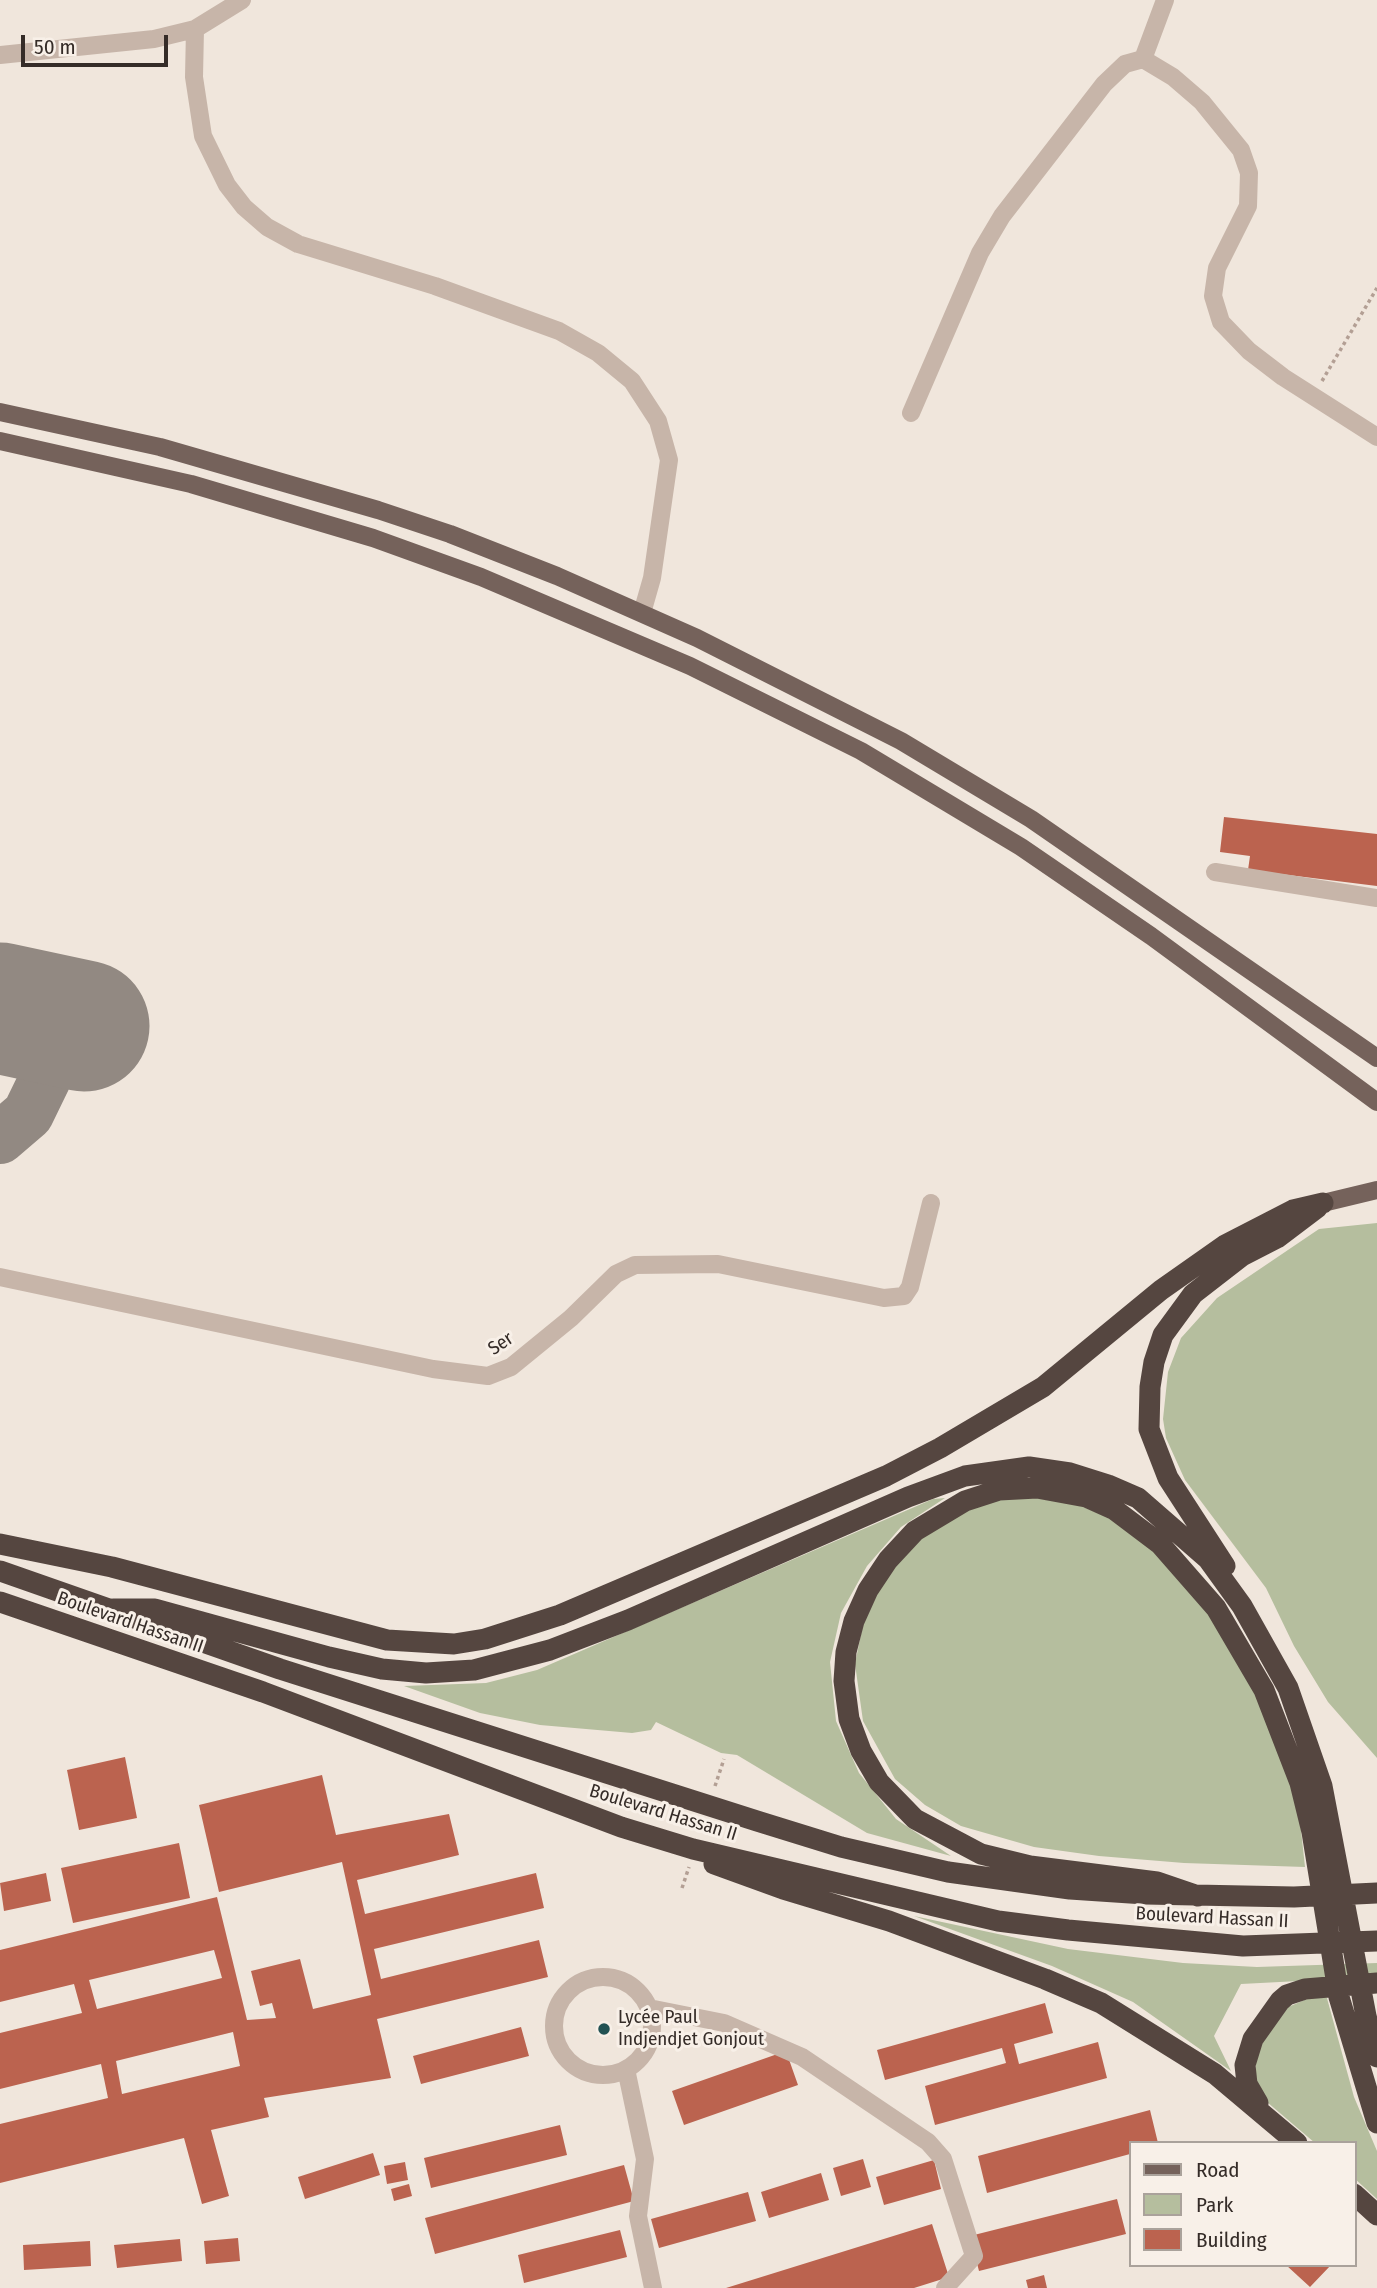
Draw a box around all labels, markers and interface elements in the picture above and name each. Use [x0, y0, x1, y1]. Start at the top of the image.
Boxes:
scale bar [24, 21, 172, 65]
text: 50 m [34, 34, 76, 60]
street label: Ser [484, 1327, 518, 1361]
street label: Boulevard Hassan II [54, 1587, 206, 1659]
street label: Boulevard Hassan II [586, 1780, 740, 1846]
street label: Boulevard Hassan II [1135, 1903, 1289, 1933]
place label: Lycée Paul Indjendjet Gonjout [618, 2007, 764, 2051]
marker: Lycée Paul Indjendjet Gonjout [596, 2021, 612, 2037]
legend [1128, 2141, 1356, 2267]
text: Road [1196, 2157, 1240, 2183]
text: Park [1196, 2192, 1233, 2218]
text: Building [1196, 2227, 1267, 2253]

